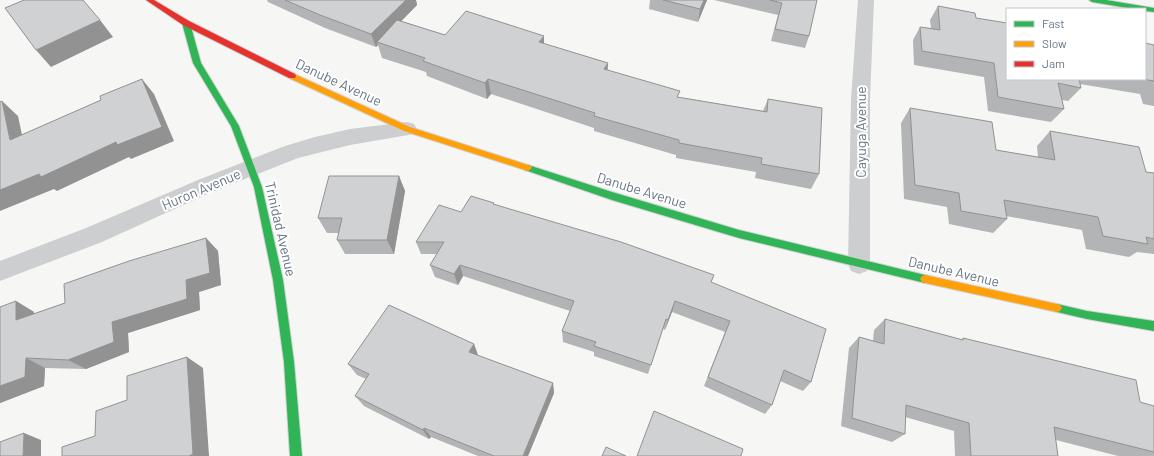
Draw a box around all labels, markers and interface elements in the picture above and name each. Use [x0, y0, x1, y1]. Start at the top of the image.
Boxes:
legend [1006, 8, 1146, 80]
text: Fast [1042, 16, 1065, 30]
text: Slow [1042, 36, 1067, 50]
street label: Danube Avenue [293, 55, 385, 109]
text: Jam [1042, 56, 1065, 70]
street label: Cayuga Avenue [852, 86, 869, 178]
street label: Huron Avenue [159, 165, 243, 213]
street label: Danube Avenue [595, 168, 689, 212]
street label: Trinidad Avenue [262, 180, 300, 278]
street label: Danube Avenue [907, 252, 1001, 290]

